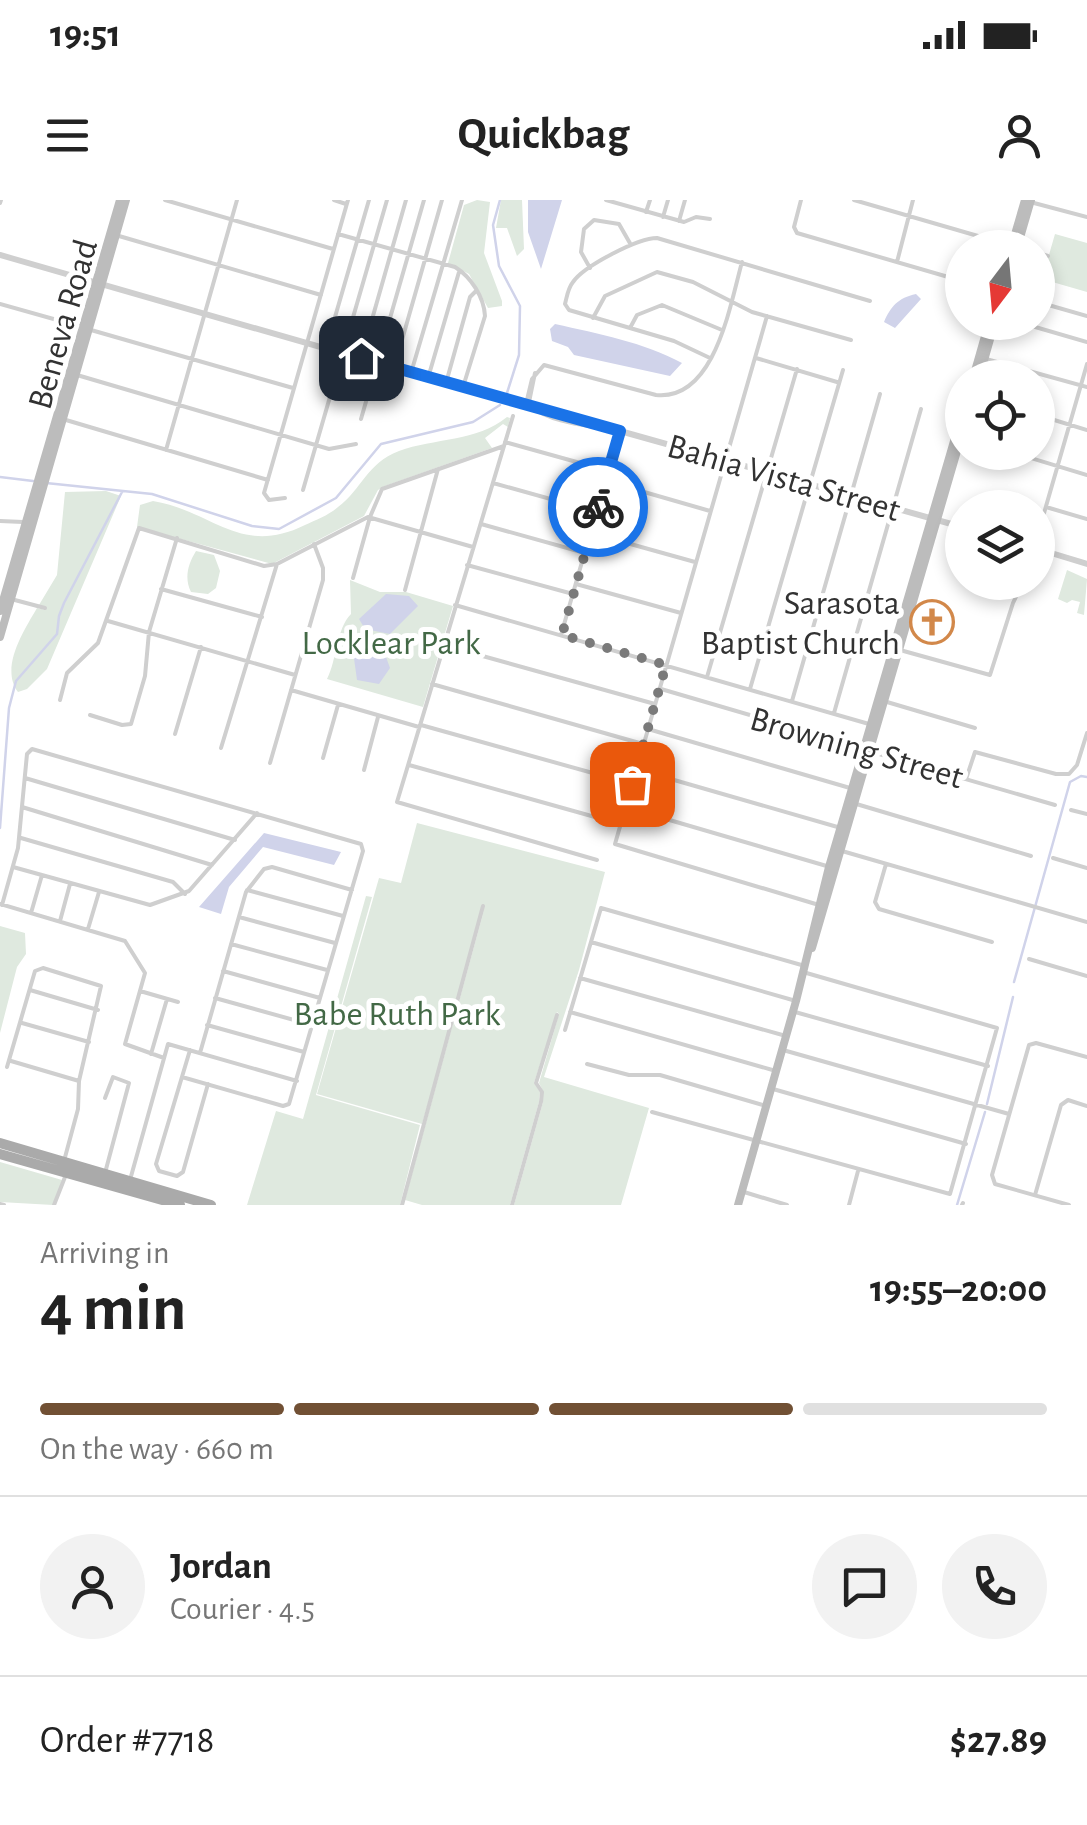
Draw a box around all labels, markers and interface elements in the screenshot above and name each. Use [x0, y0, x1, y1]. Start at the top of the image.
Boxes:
text: 19:51 [50, 16, 121, 54]
icon: menu [40, 108, 95, 163]
icon: person [992, 108, 1047, 163]
text: Quickbag [458, 112, 629, 157]
north arrow [945, 230, 1055, 340]
map controls [945, 230, 1055, 600]
street label: Beneva Road [23, 236, 104, 413]
pin [319, 316, 404, 401]
icon: home [334, 331, 389, 386]
button: locate [945, 360, 1055, 470]
street label: Bahia Vista Street [663, 429, 904, 528]
courier [548, 457, 648, 557]
icon: bike [571, 480, 626, 535]
button: layers [945, 490, 1055, 600]
place label: Sarasota Baptist Church [701, 586, 900, 661]
church icon: Sarasota Baptist Church [909, 599, 955, 645]
park label: Locklear Park [302, 626, 480, 661]
street label: Browning Street [746, 701, 967, 796]
pin [590, 742, 675, 827]
icon: bag [605, 757, 660, 812]
park label: Babe Ruth Park [294, 997, 501, 1032]
text: Arriving in [40, 1237, 169, 1269]
text: 19:55–20:00 [870, 1271, 1047, 1309]
text: 4 min [40, 1277, 186, 1342]
text: On the way · 660 m [40, 1433, 274, 1465]
button: person [40, 1534, 145, 1639]
button: chat [812, 1534, 917, 1639]
button: phone [942, 1534, 1047, 1639]
text: Jordan [170, 1548, 272, 1586]
text: Courier · 4.5 [170, 1593, 315, 1625]
text: Order #7718 [40, 1722, 215, 1760]
text: $27.89 [950, 1722, 1047, 1760]

